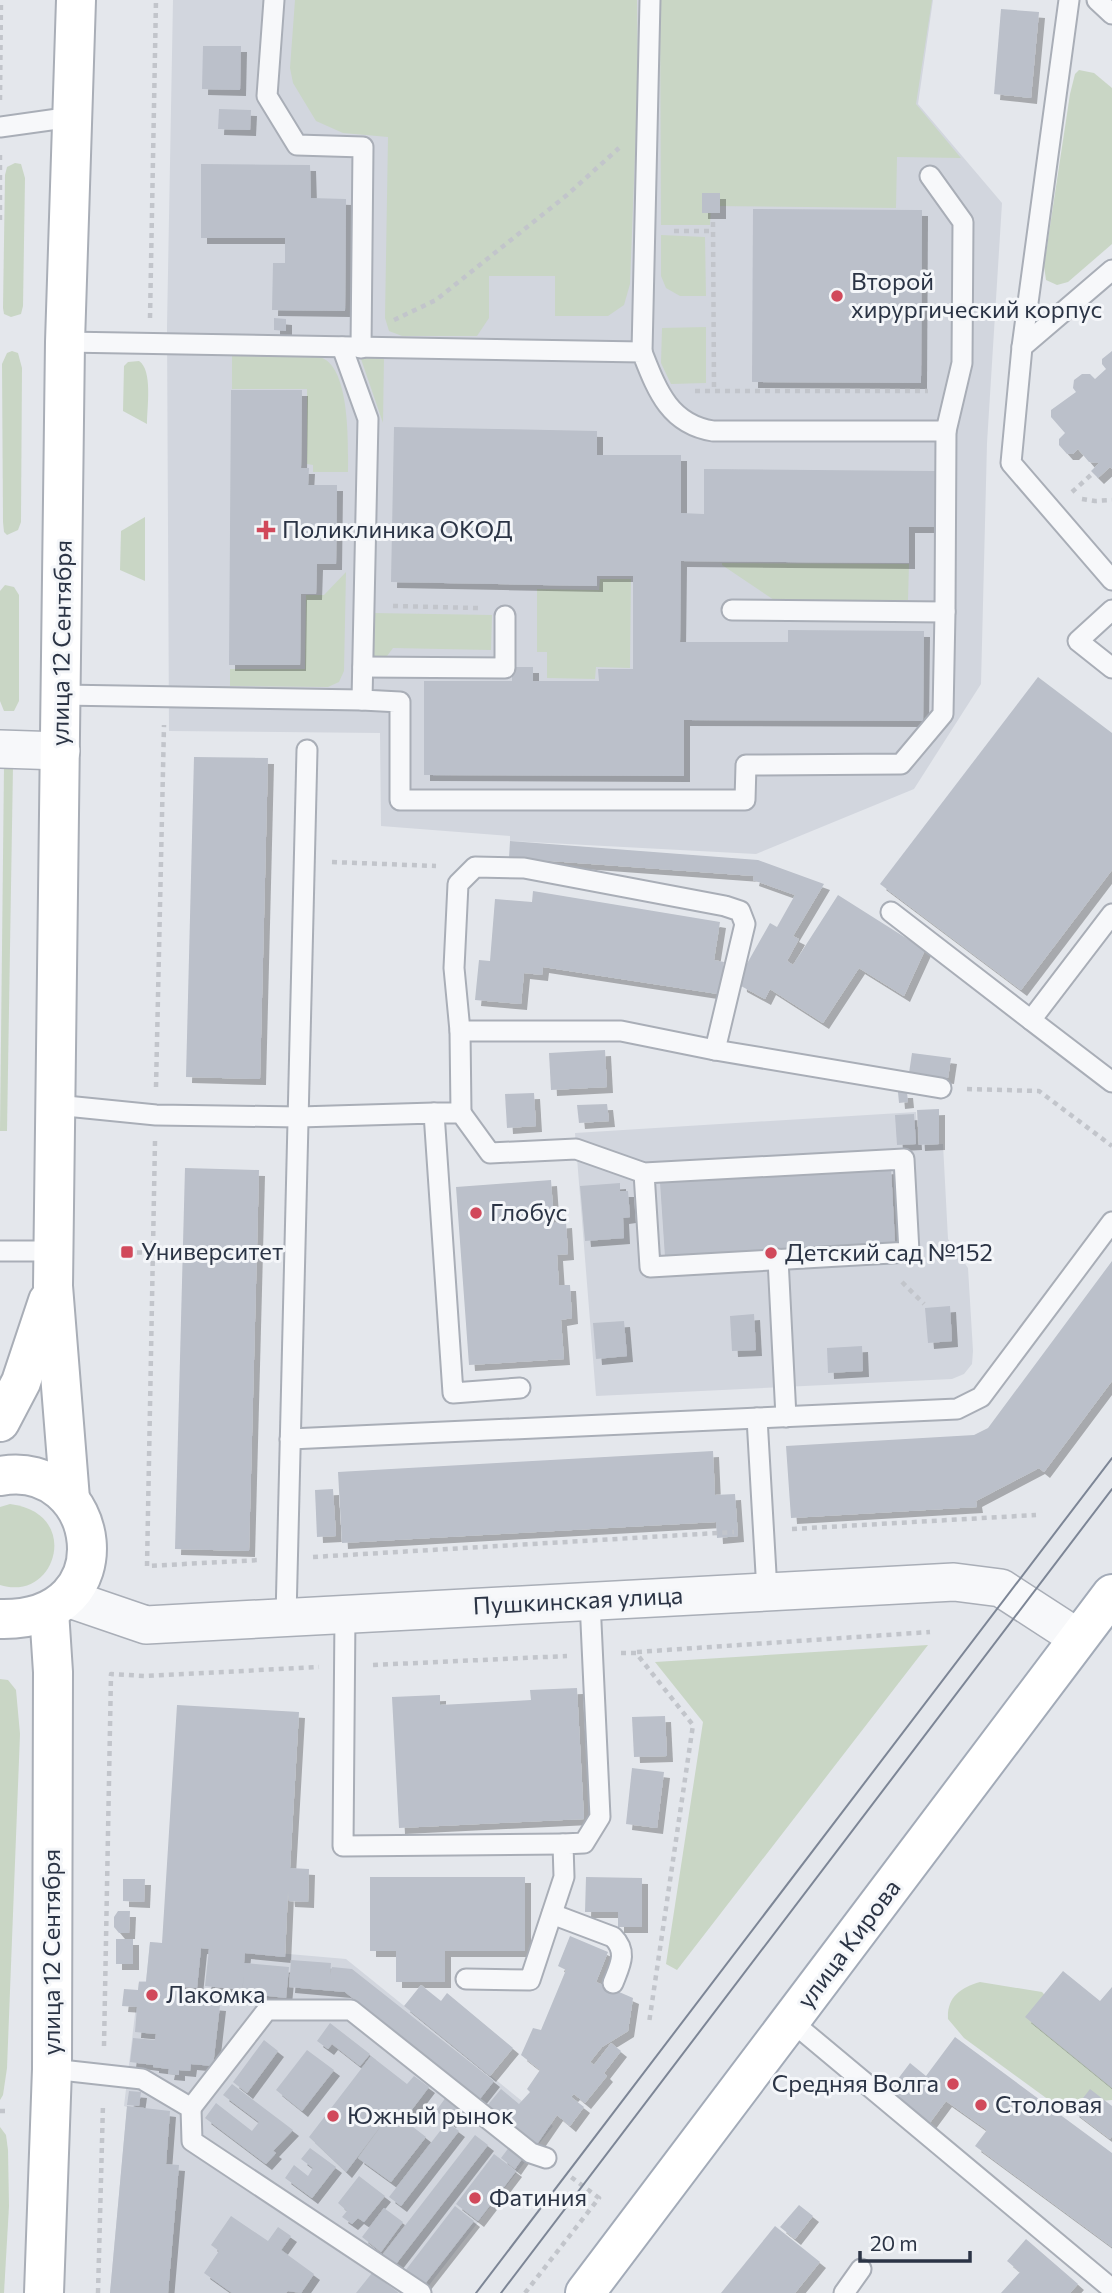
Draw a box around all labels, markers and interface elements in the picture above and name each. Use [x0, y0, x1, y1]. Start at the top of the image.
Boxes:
place label: Второй хирургический корпус [851, 266, 1102, 323]
marker: Второй хирургический корпус [829, 288, 845, 304]
place label: Поликлиника ОКОД [282, 514, 513, 543]
marker: Поликлиника ОКОД [256, 520, 276, 540]
street label: улица 12 Сентября [44, 540, 77, 746]
place label: Глобус [490, 1197, 567, 1226]
marker: Глобус [468, 1205, 484, 1221]
place label: Университет [141, 1236, 283, 1265]
place label: Детский сад №152 [785, 1237, 993, 1266]
marker: Университет [119, 1244, 135, 1260]
marker: Детский сад №152 [763, 1245, 779, 1261]
street label: Пушкинская улица [472, 1580, 684, 1619]
street label: улица 12 Сентября [36, 1849, 65, 2055]
street label: улица Кирова [790, 1873, 906, 2013]
place label: Лакомка [166, 1979, 265, 2008]
marker: Лакомка [144, 1987, 160, 2003]
place label: Средняя Волга [772, 2068, 939, 2097]
marker: Средняя Волга [945, 2076, 961, 2092]
place label: Столовая [995, 2089, 1102, 2118]
marker: Столовая [973, 2097, 989, 2113]
place label: Южный рынок [347, 2100, 514, 2129]
marker: Южный рынок [325, 2108, 341, 2124]
place label: Фатиния [489, 2182, 587, 2211]
marker: Фатиния [467, 2190, 483, 2206]
scale bar [860, 2220, 970, 2264]
text: 20 m [870, 2230, 918, 2255]

